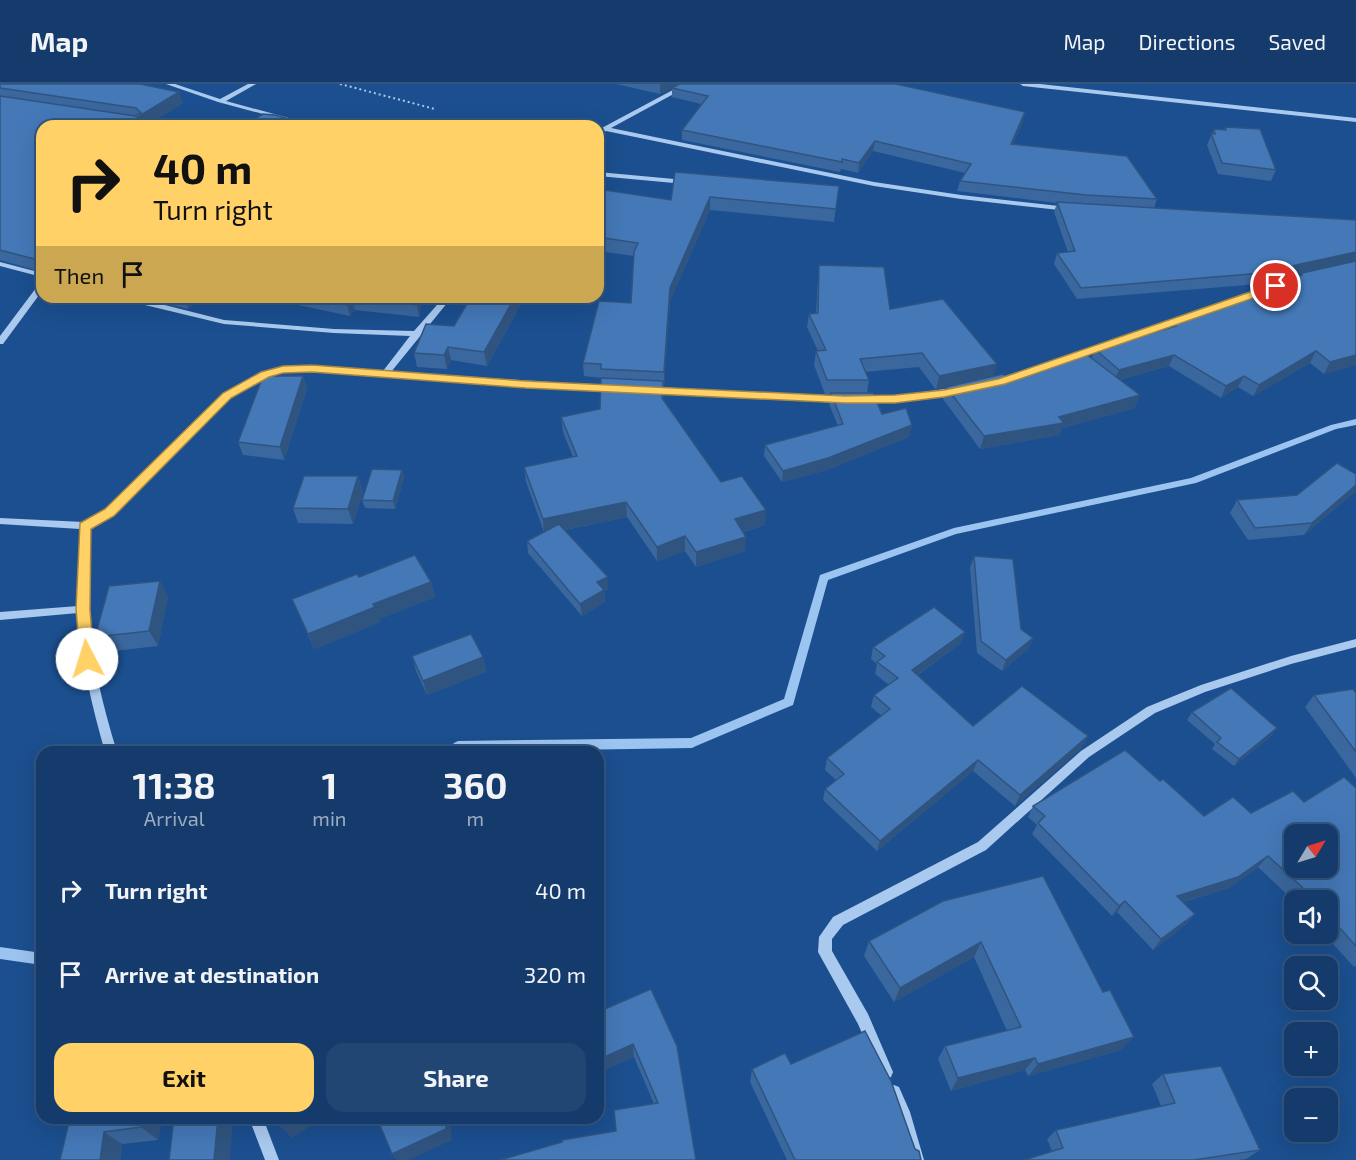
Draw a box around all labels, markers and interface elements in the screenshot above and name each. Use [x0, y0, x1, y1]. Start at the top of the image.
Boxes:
text: Map [30, 24, 88, 58]
text: Map [1063, 29, 1106, 54]
text: Directions [1139, 29, 1235, 54]
text: Saved [1268, 29, 1326, 54]
text: 40 m [153, 142, 252, 192]
icon: right [54, 144, 132, 222]
text: Turn right [153, 193, 273, 225]
icon: arrive [116, 258, 149, 291]
pin [1250, 260, 1301, 311]
text: Then [54, 262, 104, 288]
icon: arrive [1259, 269, 1292, 302]
position arrow [55, 627, 119, 691]
text: 11:38 [133, 763, 216, 806]
text: 1 [322, 763, 337, 806]
text: 360 [443, 763, 507, 806]
text: Arrival [144, 806, 205, 830]
text: min [312, 806, 346, 830]
text: m [466, 806, 484, 830]
north arrow [1284, 824, 1338, 878]
map controls [1284, 824, 1338, 1142]
icon: right [54, 874, 87, 907]
text: Turn right [105, 877, 207, 903]
text: 40 m [535, 877, 586, 903]
button: sound [1284, 890, 1338, 944]
button: search [1284, 956, 1338, 1010]
icon: arrive [54, 958, 87, 991]
text: Arrive at destination [105, 961, 319, 987]
text: 320 m [524, 961, 586, 987]
button: + [1284, 1022, 1338, 1076]
button: Exit [54, 1043, 314, 1112]
button: Share [326, 1043, 586, 1112]
button: − [1284, 1088, 1338, 1142]

